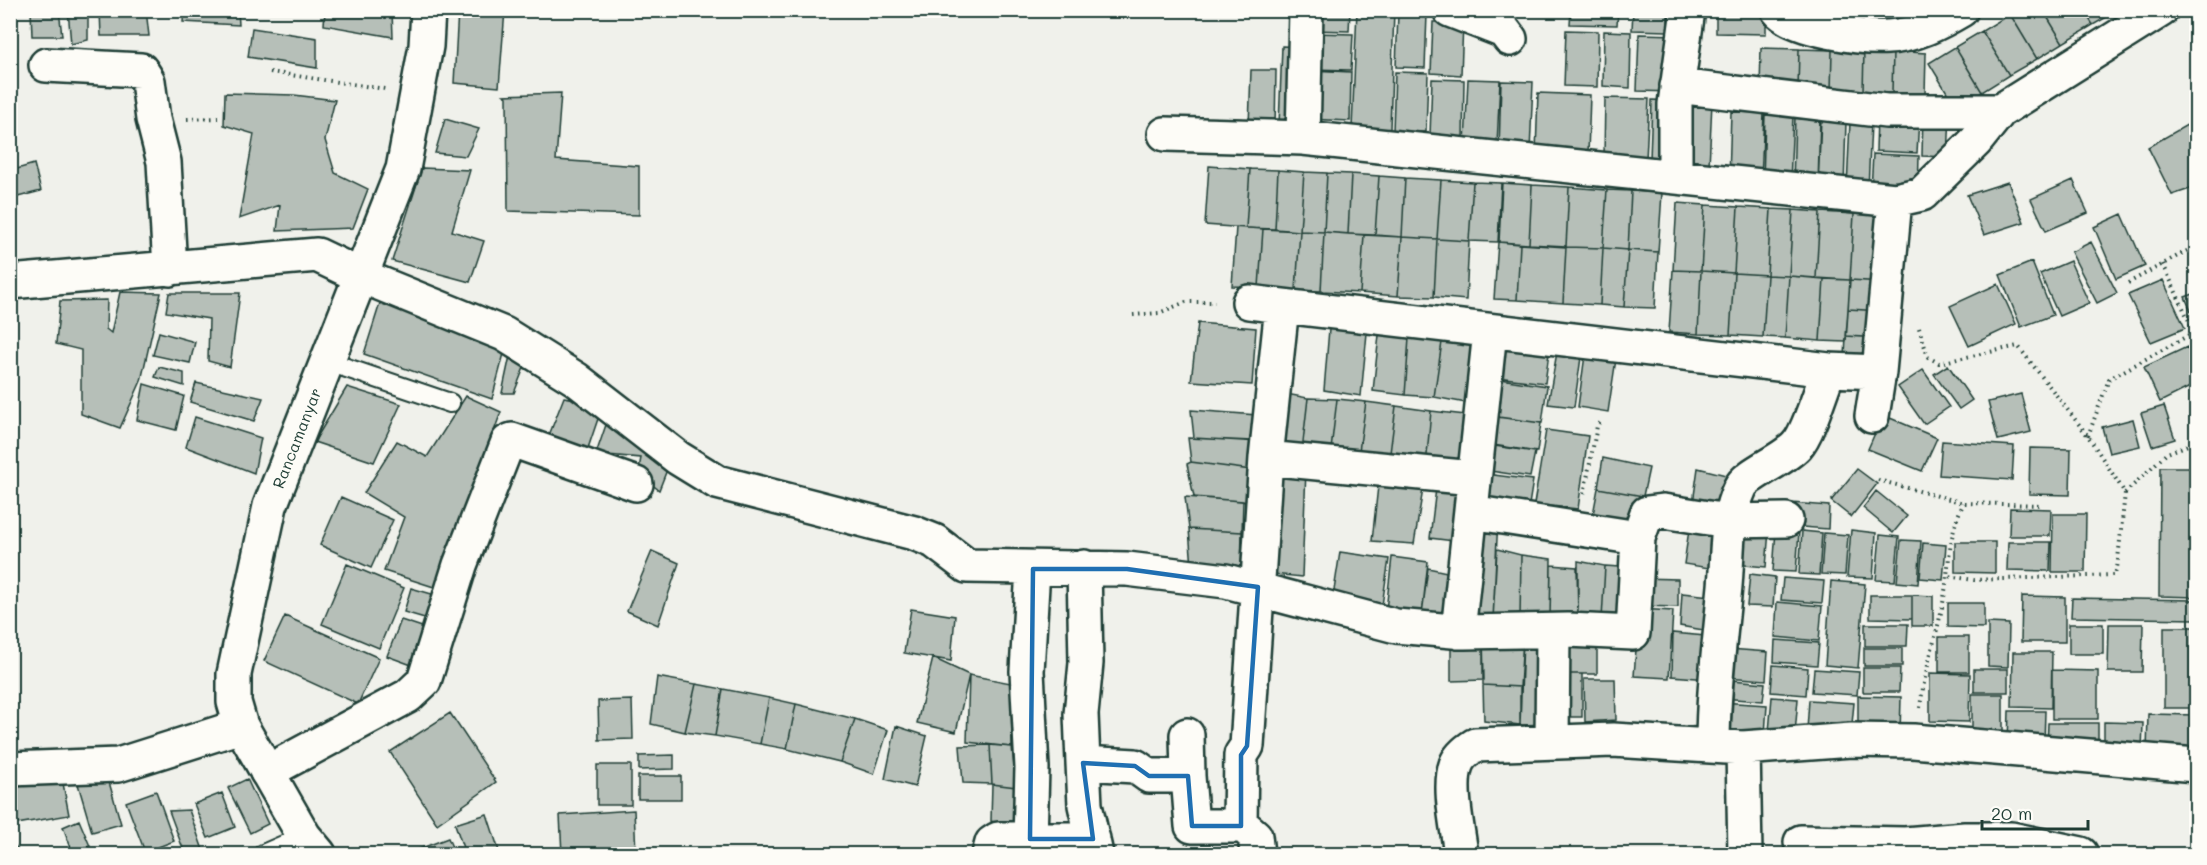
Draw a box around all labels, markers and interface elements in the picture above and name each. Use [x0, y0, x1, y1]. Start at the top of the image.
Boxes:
street label: Rancamanyar [267, 385, 326, 491]
scale bar [1982, 793, 2088, 831]
text: 20 m [1991, 801, 2032, 825]

